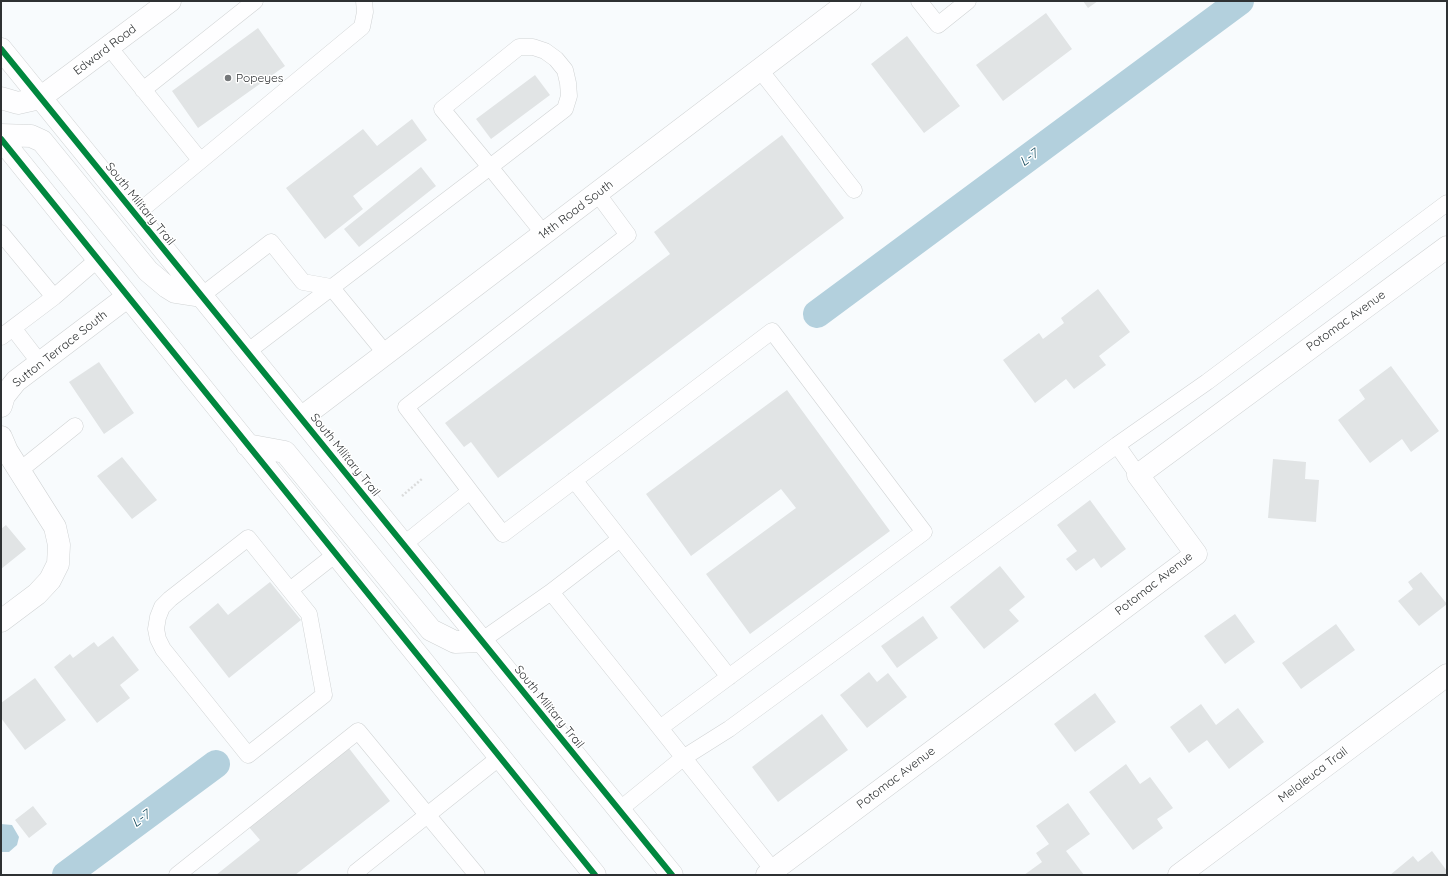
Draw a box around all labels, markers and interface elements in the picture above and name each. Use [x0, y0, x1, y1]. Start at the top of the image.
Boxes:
street label: Edward Road [71, 22, 139, 78]
place label: Popeyes [236, 71, 283, 85]
marker: Popeyes [223, 73, 233, 83]
water label: L-7 [1017, 146, 1041, 170]
street label: South Military Trail [102, 160, 178, 248]
street label: 14th Road South [536, 177, 616, 243]
street label: Potomac Avenue [1304, 287, 1388, 355]
street label: Sutton Terrace South [10, 308, 110, 390]
street label: South Military Trail [307, 411, 383, 499]
street label: Potomac Avenue [1112, 549, 1196, 619]
street label: South Military Trail [511, 663, 587, 751]
street label: Potomac Avenue [854, 744, 938, 812]
street label: Melaleuca Trail [1275, 744, 1351, 806]
water label: L-7 [129, 807, 153, 831]

